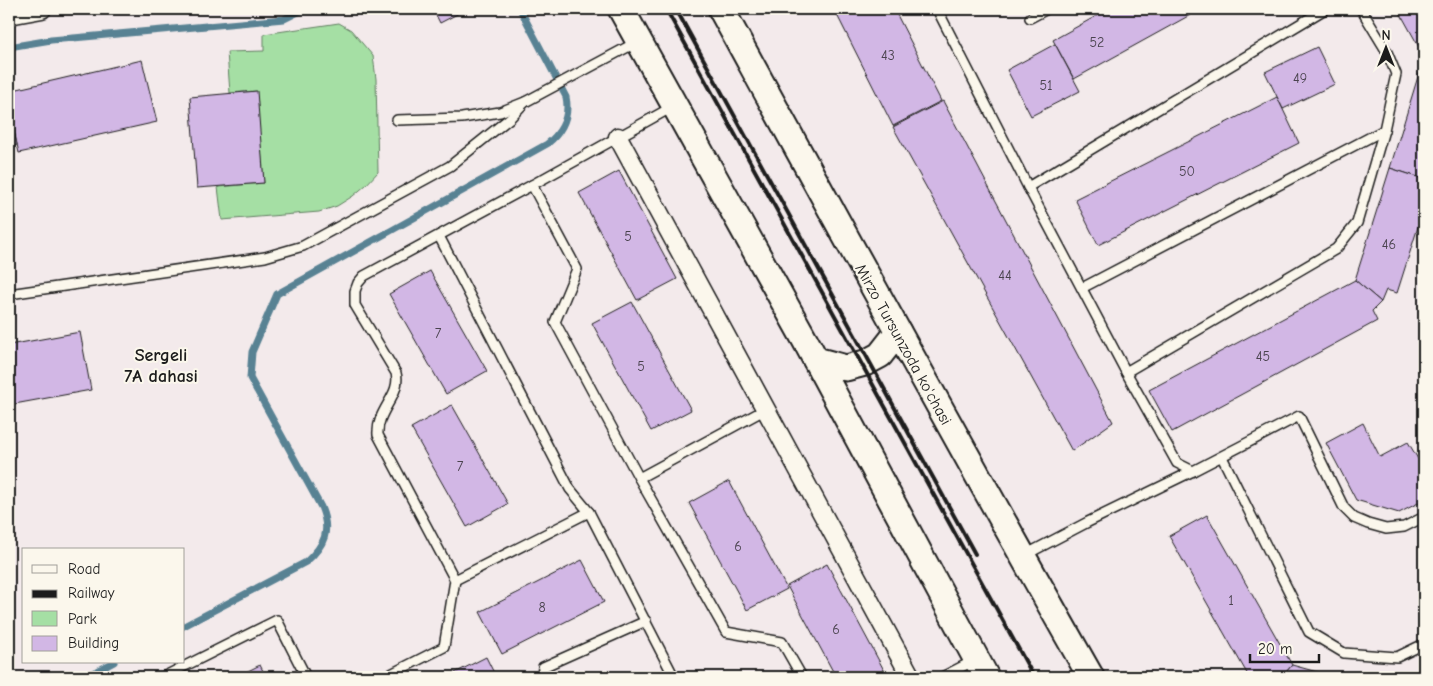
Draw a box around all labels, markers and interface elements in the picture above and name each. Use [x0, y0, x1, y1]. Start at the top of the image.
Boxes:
north arrow [1360, 22, 1410, 72]
text: N [1381, 27, 1391, 44]
house number: 52 [1090, 34, 1104, 51]
house number: 43 [881, 47, 895, 64]
house number: 49 [1293, 70, 1307, 87]
house number: 51 [1039, 77, 1053, 94]
house number: 50 [1179, 163, 1195, 180]
house number: 5 [624, 228, 632, 245]
house number: 46 [1382, 236, 1396, 253]
street label: Mirzo Tursunzoda ko'chasi [851, 261, 955, 428]
house number: 44 [998, 267, 1012, 284]
house number: 7 [435, 325, 442, 342]
district label: Sergeli 7A dahasi [124, 345, 198, 387]
house number: 45 [1256, 348, 1270, 365]
house number: 5 [637, 358, 645, 375]
house number: 7 [457, 458, 464, 475]
house number: 6 [734, 538, 742, 555]
legend [22, 548, 185, 664]
text: Road [68, 560, 100, 578]
text: Railway [68, 584, 115, 602]
house number: 1 [1228, 592, 1234, 609]
house number: 8 [538, 599, 546, 616]
text: Park [68, 610, 97, 628]
house number: 6 [832, 621, 840, 638]
scale bar [1250, 631, 1319, 663]
text: Building [68, 634, 119, 652]
text: 20 m [1258, 640, 1292, 658]

